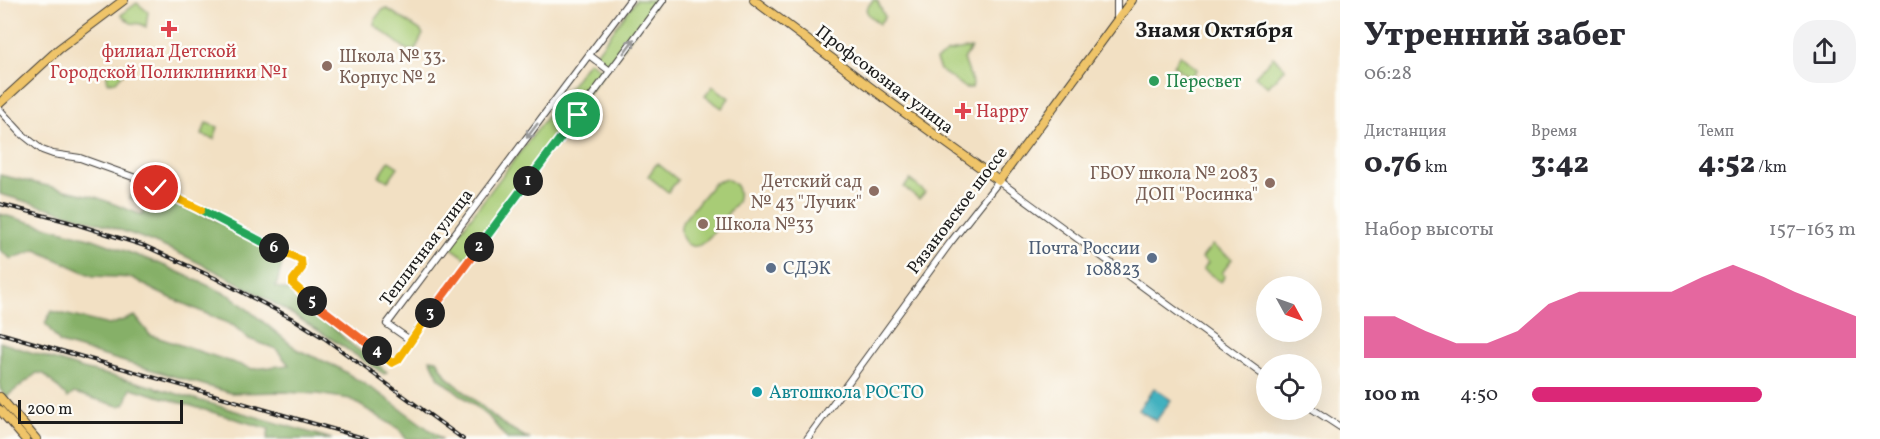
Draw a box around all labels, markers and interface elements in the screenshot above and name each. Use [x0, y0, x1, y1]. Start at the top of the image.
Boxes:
text: Утренний забег [1364, 14, 1625, 60]
district label: Знамя Октября [1135, 17, 1293, 46]
marker: филиал Детской Городской Поликлиники №1 [160, 20, 178, 38]
street label: Профсоюзная улица [810, 20, 958, 141]
button: share [1793, 20, 1856, 83]
one-way arrow [622, 38, 635, 54]
place label: филиал Детской Городской Поликлиники №1 [50, 40, 288, 86]
place label: Школа № 33. Корпус № 2 [339, 45, 446, 91]
marker: Школа № 33. Корпус № 2 [320, 59, 334, 73]
text: 06:28 [1364, 60, 1412, 88]
place label: Пересвет [1166, 70, 1241, 95]
marker: Пересвет [1147, 74, 1161, 88]
pin [552, 89, 603, 140]
icon: arrive [561, 98, 594, 131]
place label: Happy [976, 100, 1029, 125]
marker: Happy [954, 102, 972, 120]
text: Дистанция [1364, 121, 1446, 143]
text: Время [1531, 121, 1577, 143]
text: Темп [1698, 121, 1734, 143]
one-way arrow [526, 122, 538, 138]
street label: Рязановское шоссе [902, 142, 1014, 280]
text: 0.76 [1364, 143, 1422, 185]
text: 3:42 [1531, 143, 1589, 185]
text: 4:52 [1698, 143, 1755, 185]
text: km [1422, 157, 1448, 179]
text: /km [1755, 157, 1787, 179]
pin [130, 162, 181, 213]
place label: ГБОУ школа № 2083 ДОП "Росинка" [1090, 162, 1258, 208]
pin: 1 [513, 166, 543, 196]
text: 1 [525, 170, 531, 192]
place label: Детский сад № 43 "Лучик" [750, 170, 862, 216]
icon: check [139, 171, 172, 204]
marker: ГБОУ школа № 2083 ДОП "Росинка" [1263, 176, 1277, 190]
street label: Тепличная улица [375, 184, 480, 312]
marker: Детский сад № 43 "Лучик" [867, 184, 881, 198]
place label: Школа №33 [715, 213, 814, 238]
text: Набор высоты [1364, 216, 1494, 244]
text: 157–163 m [1769, 216, 1856, 244]
marker: Школа №33 [696, 217, 710, 231]
pin: 2 [464, 232, 494, 262]
pin: 6 [259, 233, 289, 263]
text: 2 [475, 236, 483, 258]
text: 6 [270, 237, 278, 259]
place label: Почта России 108823 [1028, 237, 1140, 283]
marker: Почта России 108823 [1145, 251, 1159, 265]
place label: СДЭК [783, 257, 831, 282]
marker: СДЭК [764, 261, 778, 275]
north arrow [1256, 276, 1322, 342]
map controls [1256, 276, 1322, 420]
pin: 5 [297, 286, 327, 316]
text: 5 [308, 290, 316, 312]
pin: 3 [415, 298, 445, 328]
text: 3 [426, 302, 434, 324]
pin: 4 [362, 336, 392, 366]
text: 4 [372, 340, 382, 362]
button: locate [1256, 354, 1322, 420]
place label: Автошкола РОСТО [769, 381, 924, 406]
text: 100 m [1364, 381, 1420, 409]
text: 4:50 [1460, 381, 1498, 409]
marker: Автошкола РОСТО [750, 385, 764, 399]
scale bar [18, 397, 183, 424]
text: 200 m [27, 399, 72, 421]

